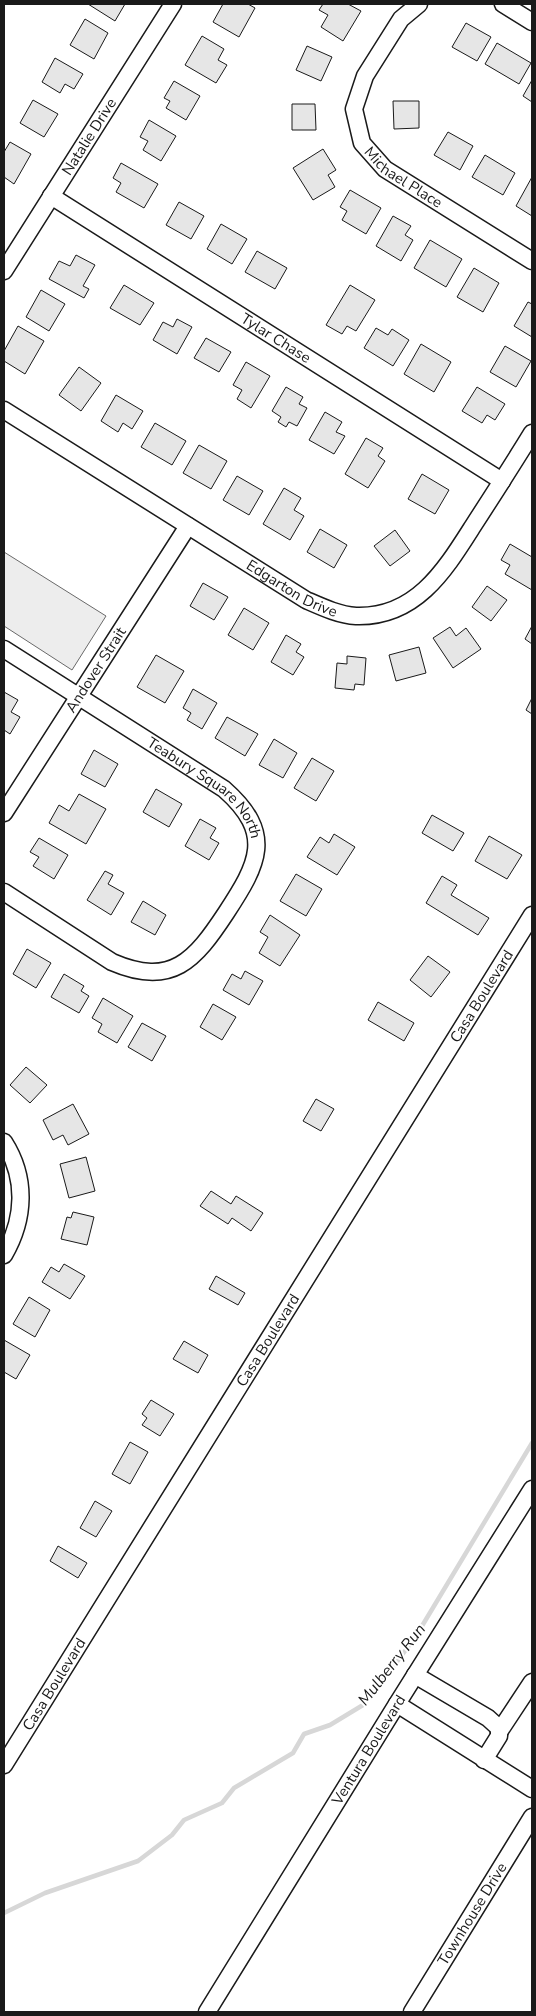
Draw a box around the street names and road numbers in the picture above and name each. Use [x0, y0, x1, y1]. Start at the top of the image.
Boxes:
street label: Natalie Drive [57, 94, 121, 179]
street label: Michael Place [360, 142, 446, 213]
street label: Tylar Chase [237, 308, 315, 368]
street label: Edgarton Drive [243, 555, 340, 622]
street label: Andover Strait [61, 623, 131, 716]
street label: Teabury Square North [143, 733, 266, 840]
street label: Casa Boulevard [445, 946, 518, 1046]
street label: Casa Boulevard [231, 1290, 304, 1390]
street label: Casa Boulevard [18, 1634, 90, 1734]
street label: Ventura Boulevard [327, 1691, 410, 1809]
street label: Townhouse Drive [433, 1859, 512, 1969]

